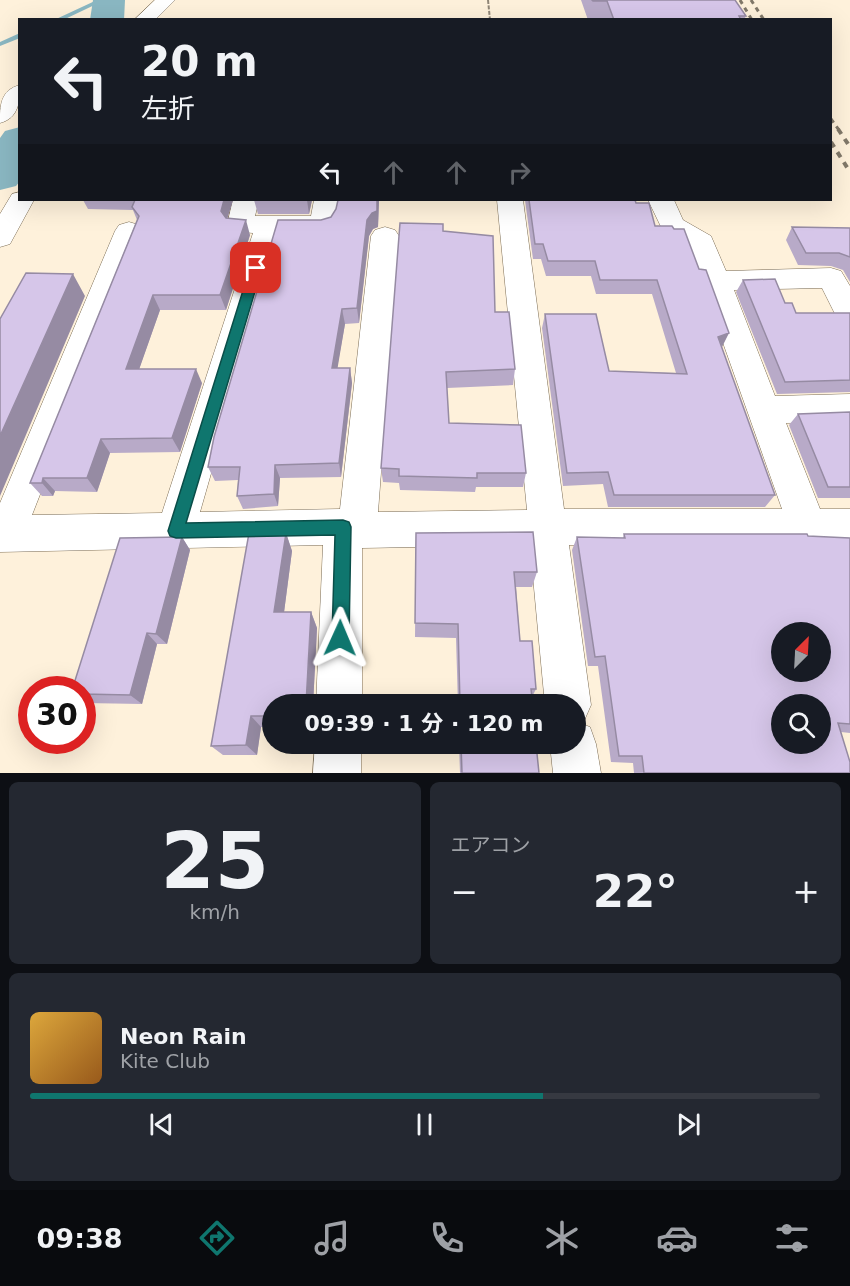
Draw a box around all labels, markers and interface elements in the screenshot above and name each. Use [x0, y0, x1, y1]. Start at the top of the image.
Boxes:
text: 20 m [141, 37, 258, 86]
icon: left [42, 42, 120, 120]
text: 左折 [141, 93, 195, 124]
icon: left [314, 156, 347, 189]
icon: ahead [377, 156, 410, 189]
icon: ahead [440, 156, 473, 189]
icon: right [503, 156, 536, 189]
pin [230, 242, 281, 293]
icon: arrive [239, 251, 272, 284]
position arrow [308, 606, 372, 670]
north arrow [771, 622, 831, 682]
map controls [771, 622, 831, 754]
speed limit sign: 30 [18, 676, 96, 754]
button: search [771, 694, 831, 754]
text: 09:39 · 1 分 · 120 m [305, 711, 543, 736]
text: 25 [160, 816, 269, 906]
text: エアコン [451, 833, 531, 857]
text: 22° [593, 865, 678, 918]
text: − [451, 872, 478, 911]
text: + [792, 872, 820, 911]
text: km/h [190, 900, 240, 924]
text: Neon Rain [120, 1024, 247, 1049]
text: Kite Club [120, 1049, 210, 1073]
icon: previous [145, 1108, 178, 1141]
icon: pause [408, 1108, 441, 1141]
icon: next [672, 1108, 705, 1141]
icon: directions [196, 1217, 238, 1259]
icon: music [311, 1217, 353, 1259]
icon: phone [426, 1217, 468, 1259]
icon: climate [541, 1217, 583, 1259]
icon: car [656, 1217, 698, 1259]
icon: filters [771, 1217, 813, 1259]
text: 09:38 [37, 1223, 123, 1254]

